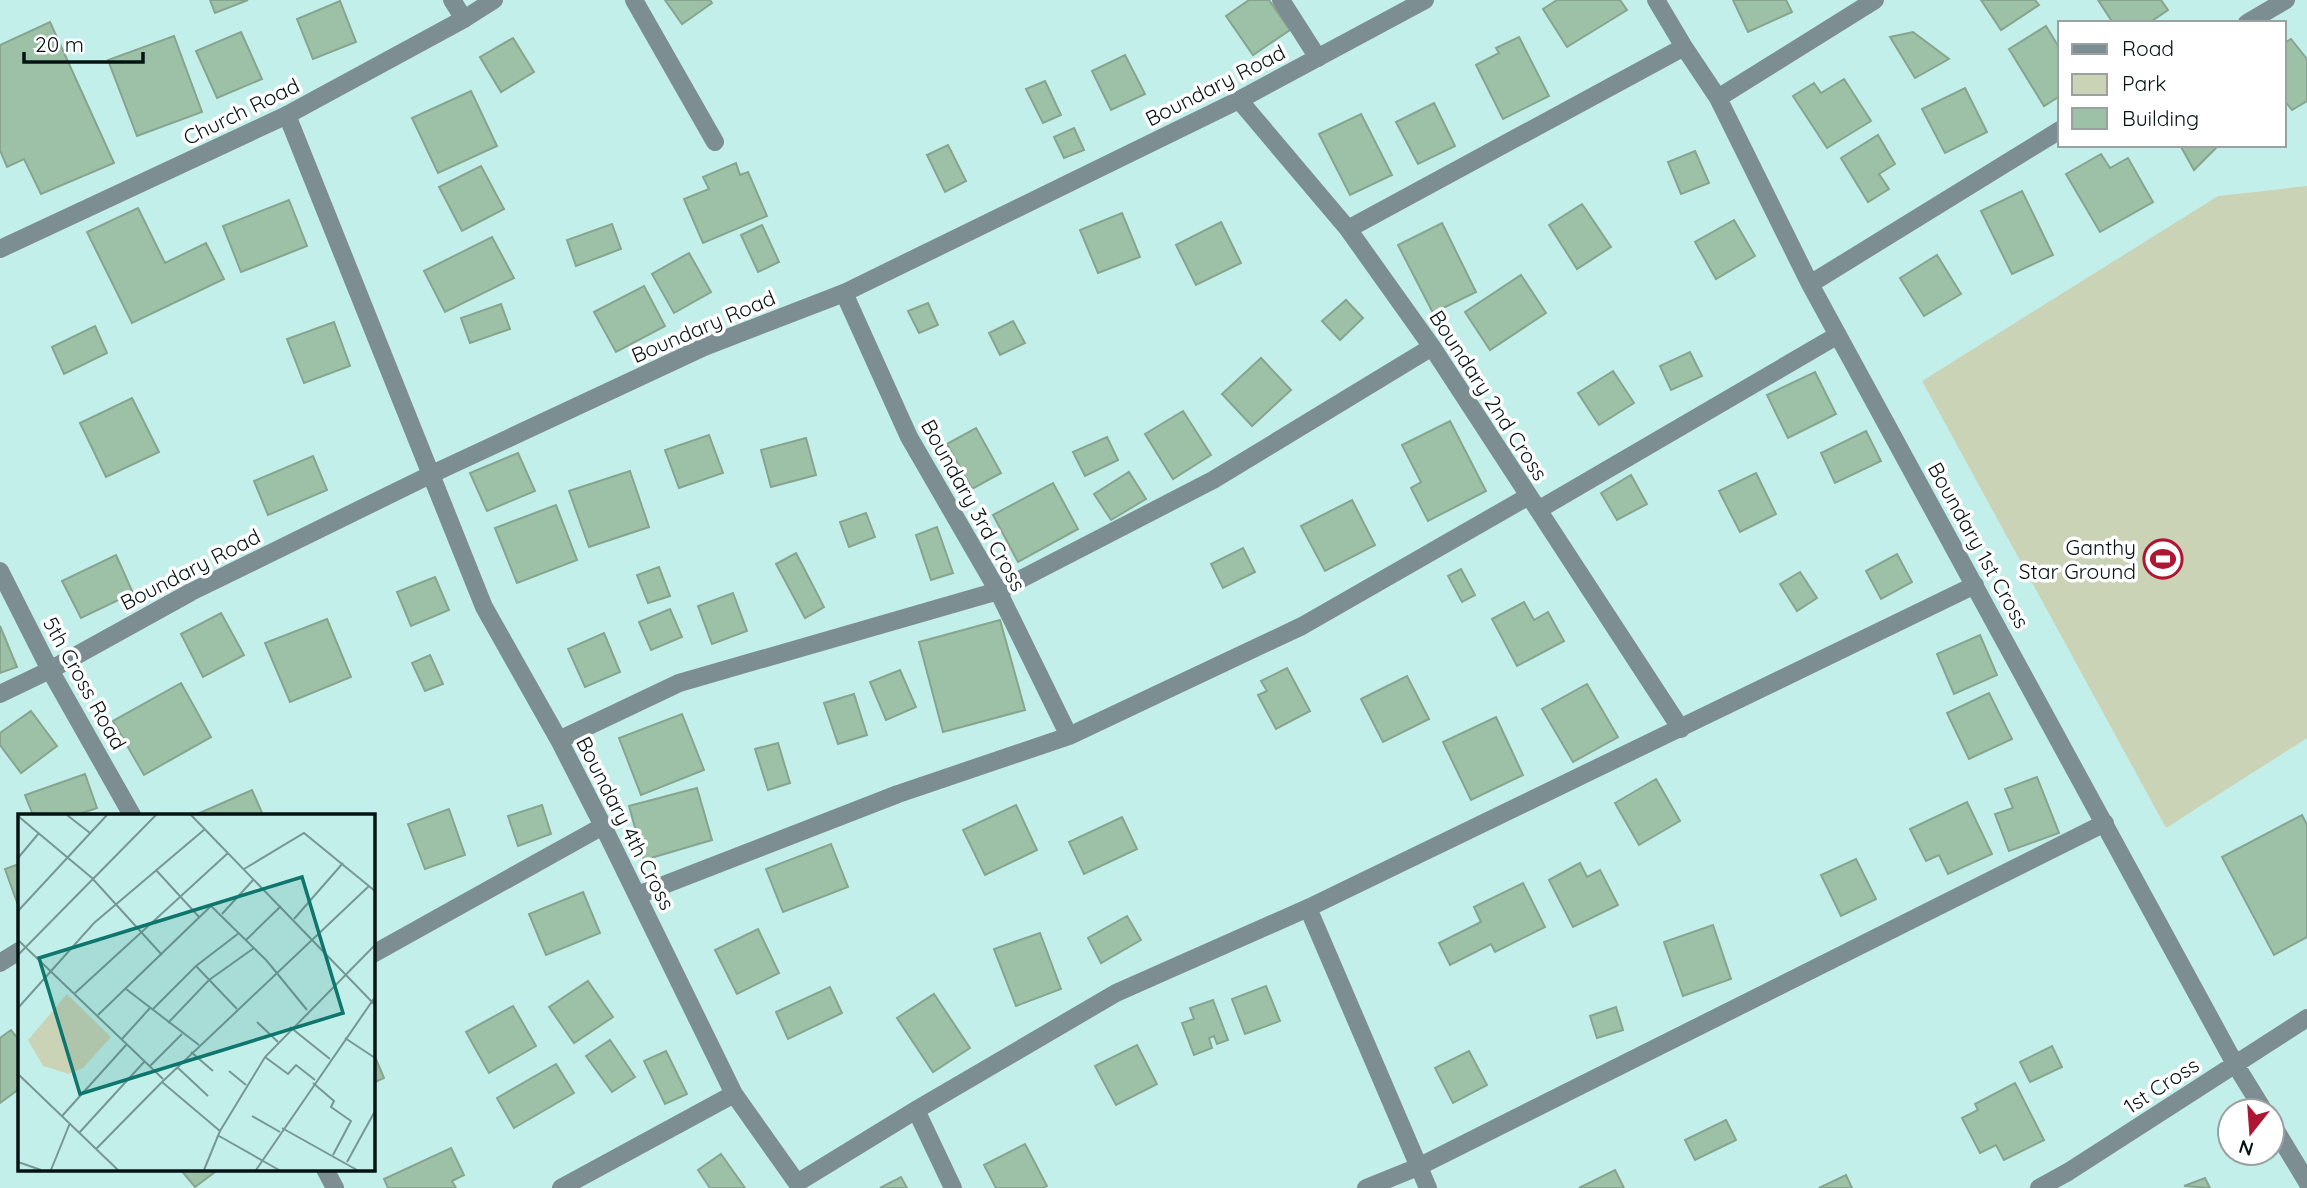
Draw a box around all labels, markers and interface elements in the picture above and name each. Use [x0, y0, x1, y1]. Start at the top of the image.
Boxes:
scale bar [24, 21, 144, 65]
legend [2058, 21, 2286, 147]
text: 20 m [35, 31, 84, 57]
text: Road [2122, 35, 2174, 61]
street label: Boundary Road [1141, 39, 1289, 131]
text: Park [2122, 70, 2166, 96]
street label: Church Road [179, 72, 303, 150]
text: Building [2122, 105, 2199, 131]
street label: Boundary Road [627, 284, 779, 368]
street label: Boundary 2nd Cross [1424, 305, 1554, 485]
street label: Boundary 3rd Cross [916, 415, 1032, 595]
street label: Boundary 1st Cross [1923, 457, 2035, 633]
street label: Boundary Road [116, 523, 264, 615]
place label: Ganthy Star Ground [2019, 534, 2136, 584]
sports icon: Ganthy Star Ground [2142, 538, 2184, 580]
street label: 5th Cross Road [38, 612, 132, 754]
street label: Boundary 4th Cross [571, 732, 681, 914]
inset map [18, 814, 374, 1170]
street label: 1st Cross [2119, 1051, 2203, 1119]
north arrow [2216, 1097, 2286, 1167]
text: N [2236, 1135, 2256, 1162]

